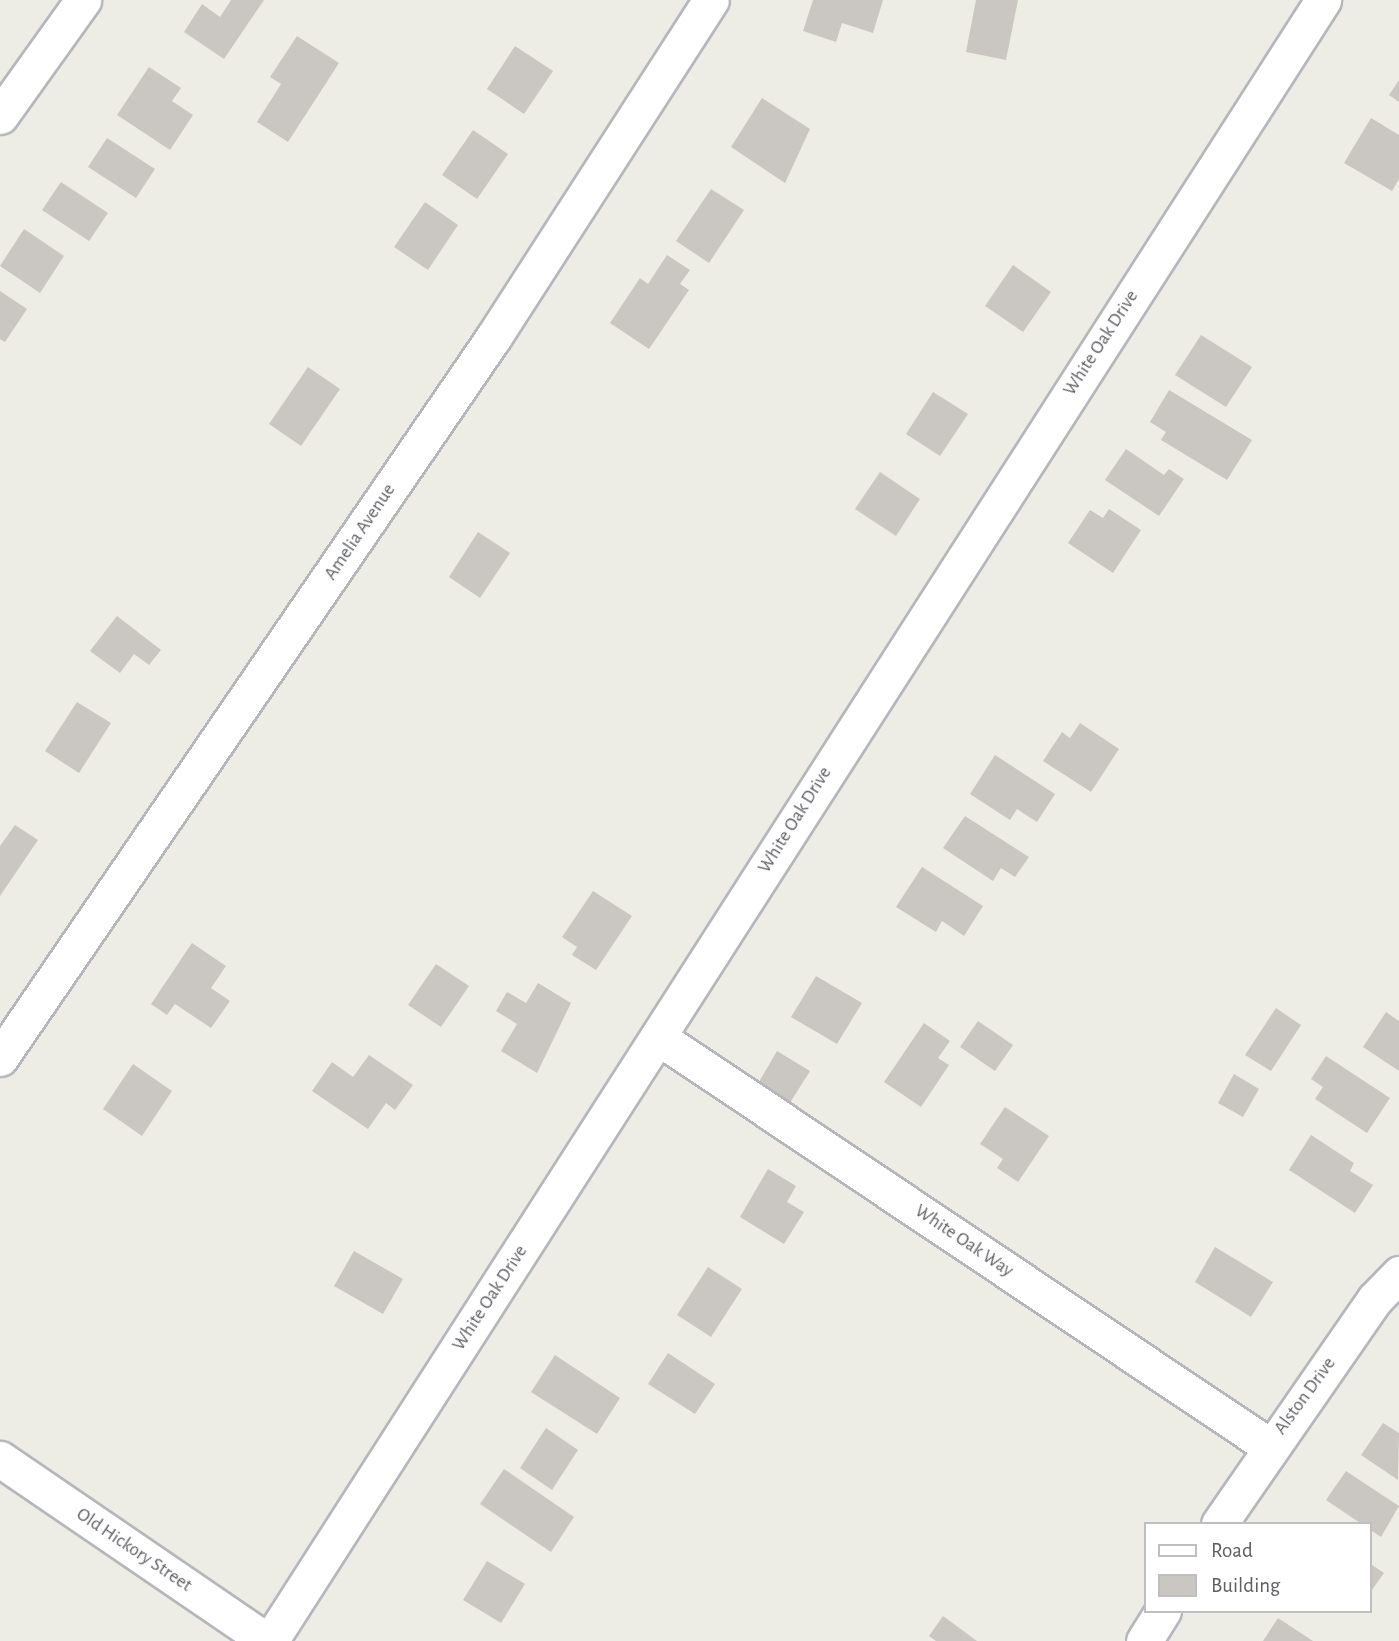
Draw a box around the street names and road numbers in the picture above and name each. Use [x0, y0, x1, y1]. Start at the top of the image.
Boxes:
street label: White Oak Drive [1058, 286, 1144, 400]
street label: Amelia Avenue [319, 479, 401, 585]
street label: White Oak Drive [753, 763, 837, 877]
street label: White Oak Way [910, 1200, 1018, 1282]
street label: White Oak Drive [447, 1241, 533, 1355]
street label: Alston Drive [1269, 1353, 1341, 1439]
street label: Old Hickory Street [72, 1503, 196, 1597]

